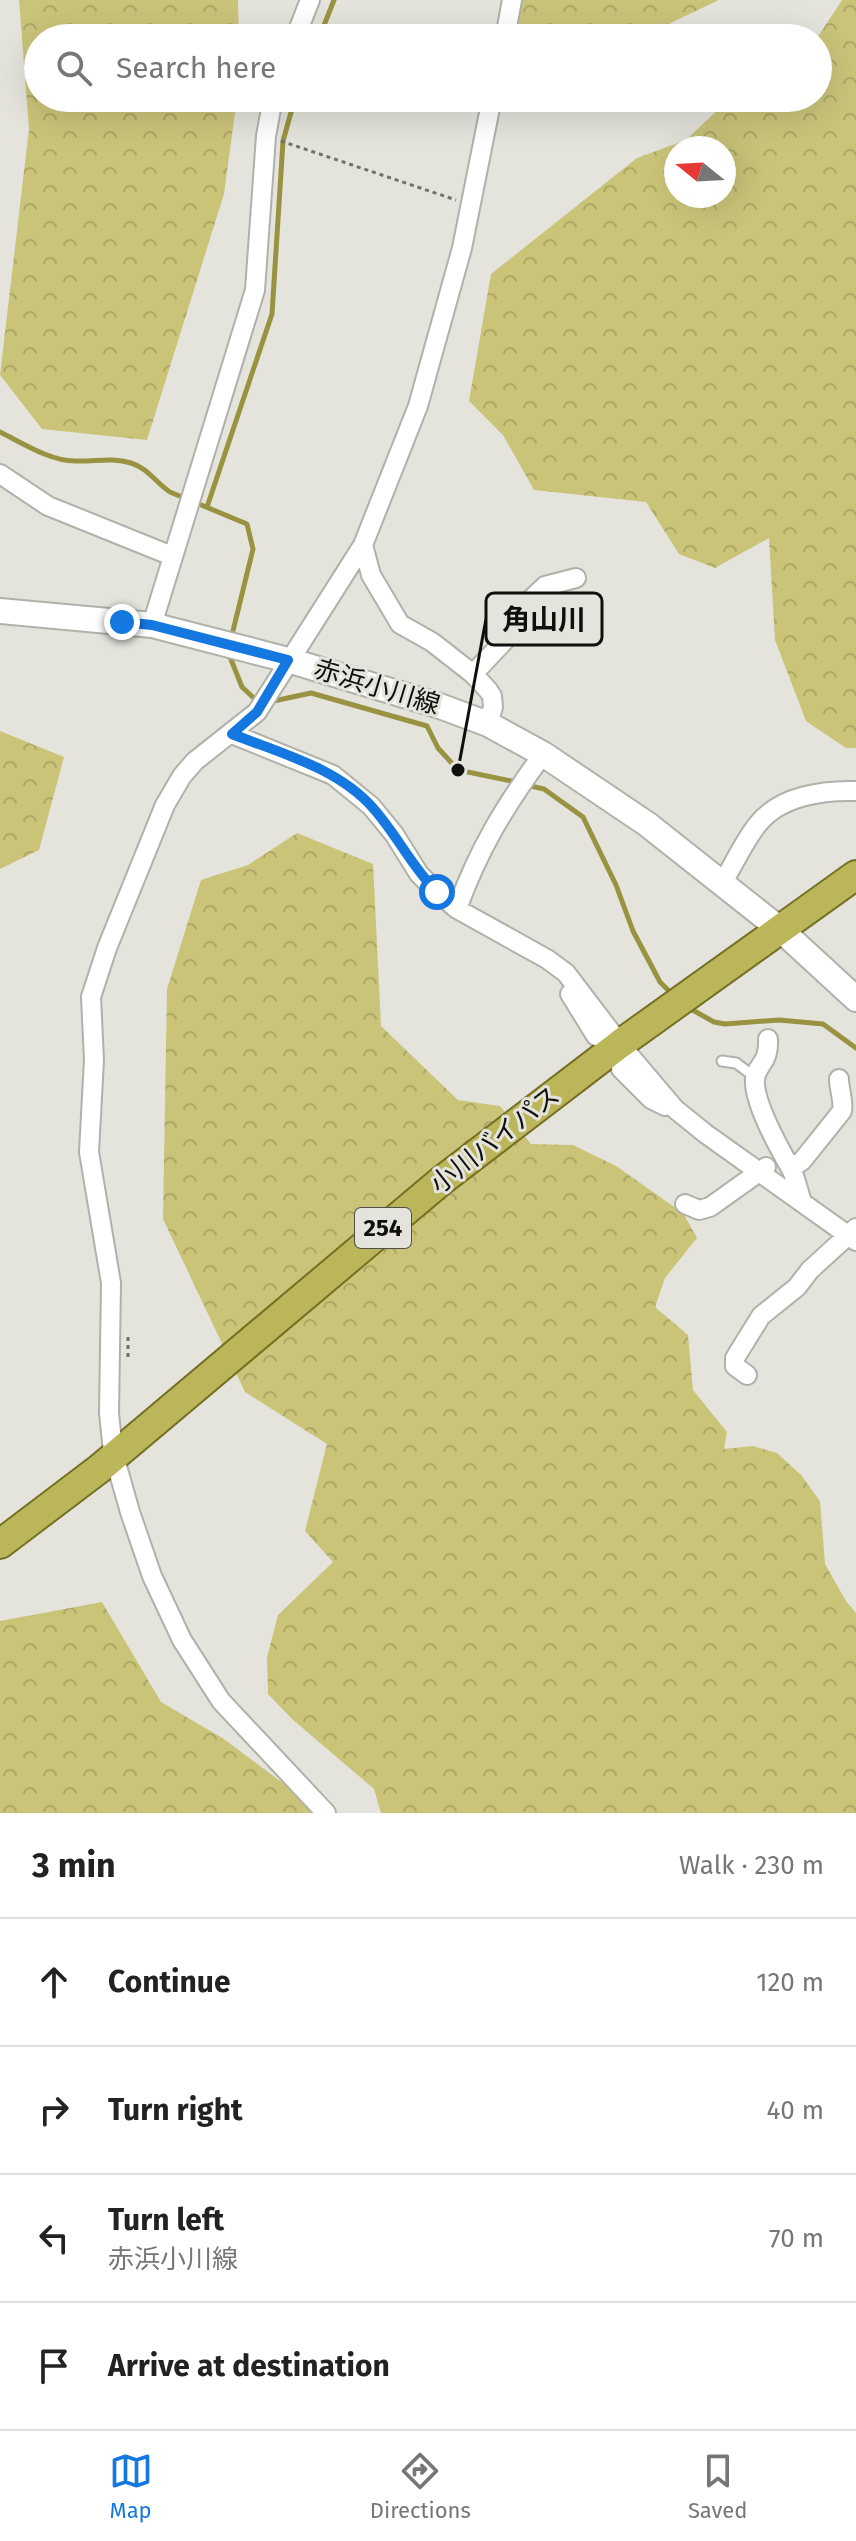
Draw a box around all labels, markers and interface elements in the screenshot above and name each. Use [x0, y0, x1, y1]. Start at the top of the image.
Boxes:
search box [24, 24, 832, 112]
icon: search [52, 46, 96, 90]
text: Search here [116, 50, 276, 86]
north arrow [664, 136, 736, 208]
callout: 角山川 [486, 593, 602, 645]
text: 角山川 [502, 603, 586, 636]
route end [104, 604, 140, 640]
street label: 赤浜小川線 [310, 653, 444, 721]
route start [419, 874, 455, 910]
street label: 小川バイパス [424, 1080, 566, 1200]
road number: 254 [355, 1208, 411, 1248]
text: 3 min [32, 1845, 116, 1886]
text: Walk · 230 m [679, 1850, 824, 1881]
icon: ahead [32, 1960, 76, 2004]
text: Continue [108, 1964, 231, 2000]
text: 120 m [756, 1967, 824, 1998]
icon: right [32, 2088, 76, 2132]
text: Turn right [108, 2092, 243, 2128]
text: 40 m [766, 2095, 824, 2126]
text: Turn left [108, 2202, 224, 2238]
icon: left [32, 2216, 76, 2260]
text: 70 m [769, 2223, 824, 2254]
text: 赤浜小川線 [108, 2244, 238, 2275]
icon: arrive [32, 2344, 76, 2388]
text: Arrive at destination [108, 2348, 390, 2384]
tab: Map [109, 2449, 153, 2524]
tab: Directions [370, 2449, 471, 2524]
tab: Saved [688, 2449, 747, 2524]

